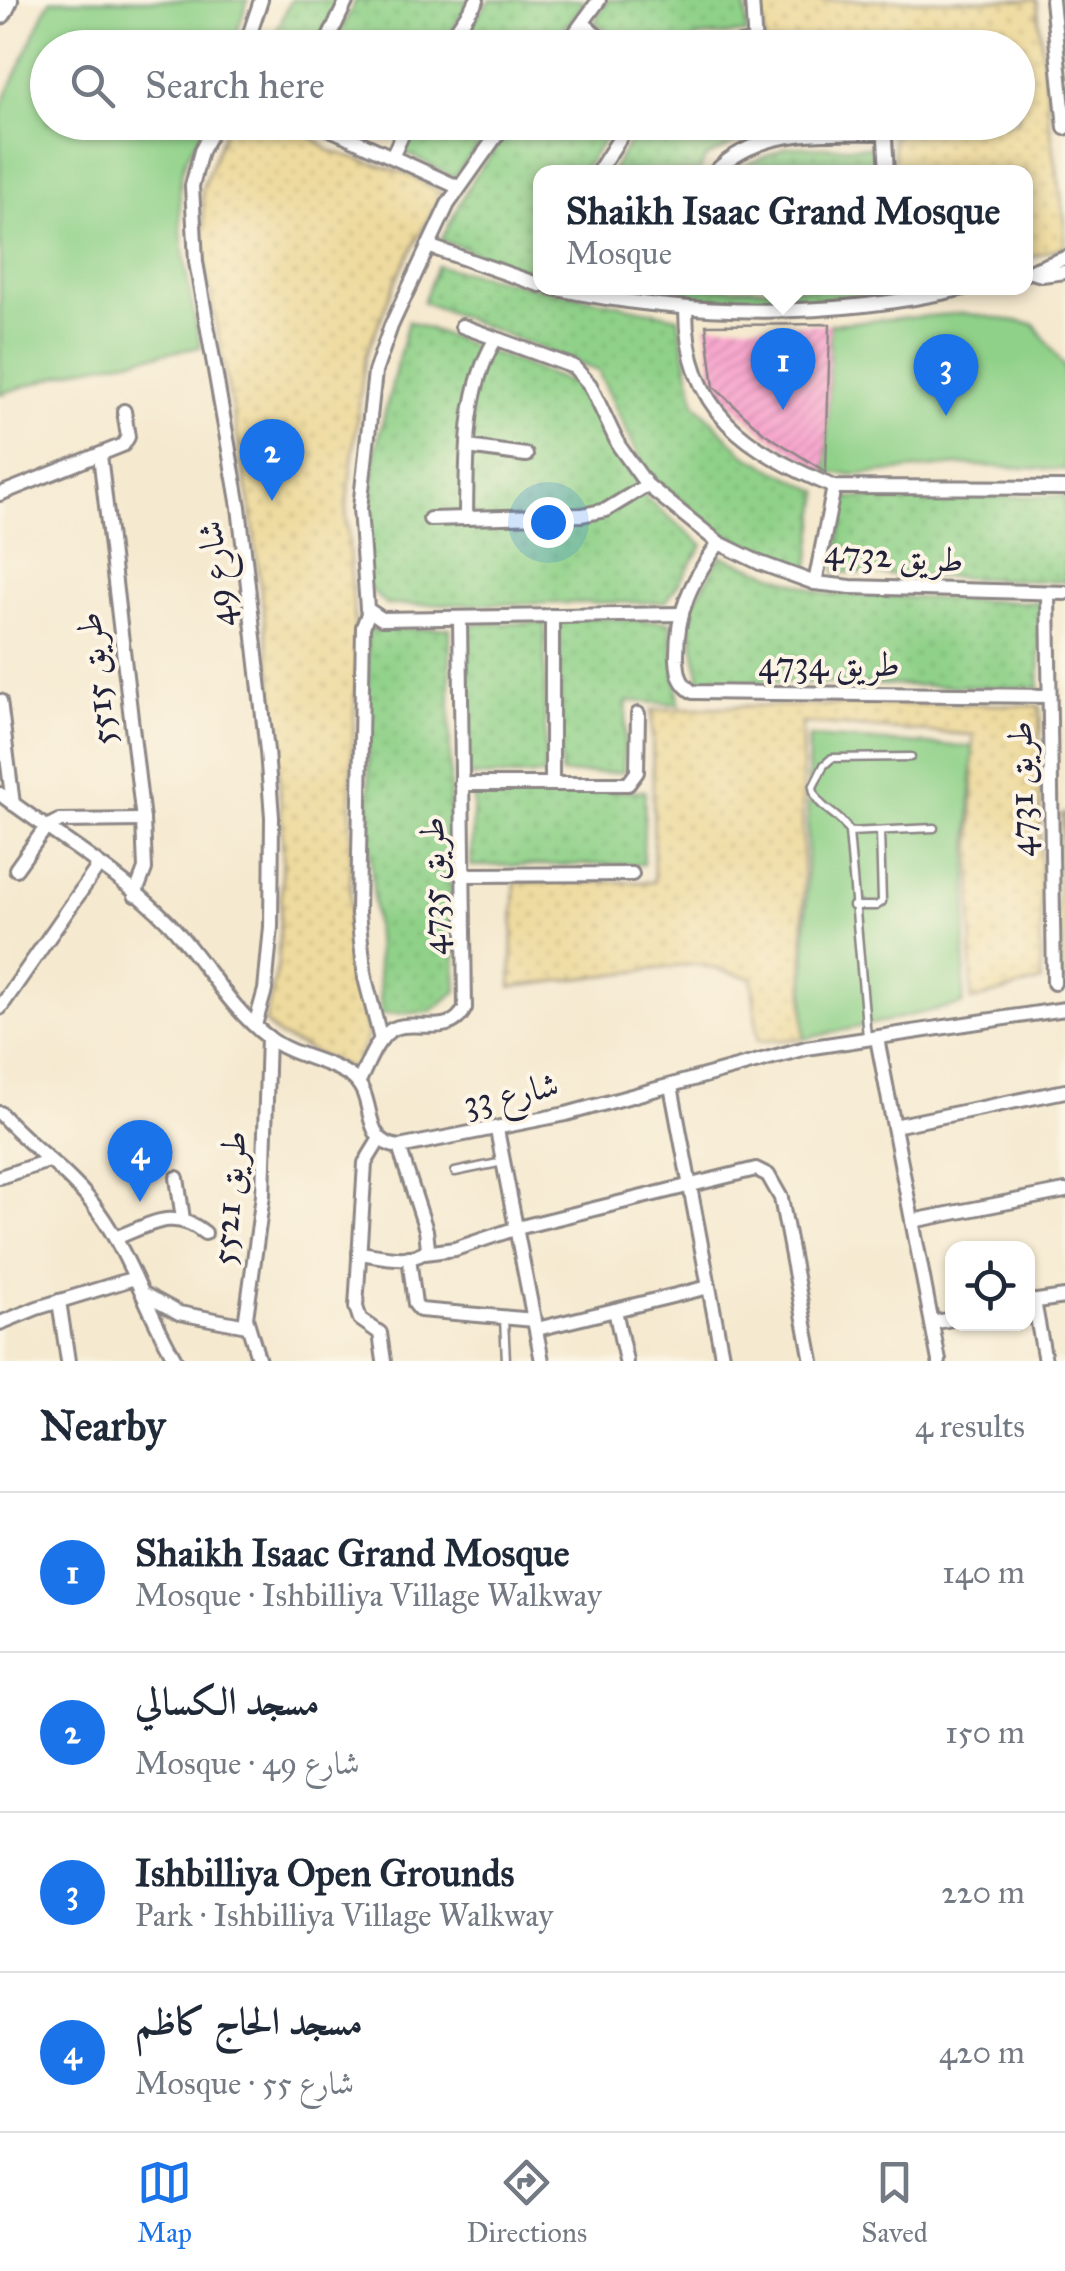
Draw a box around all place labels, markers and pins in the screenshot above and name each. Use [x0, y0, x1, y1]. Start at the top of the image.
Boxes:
pin: 1 [750, 328, 816, 410]
pin: 3 [914, 334, 978, 416]
pin: 2 [240, 418, 304, 501]
pin: 4 [108, 1120, 172, 1202]

